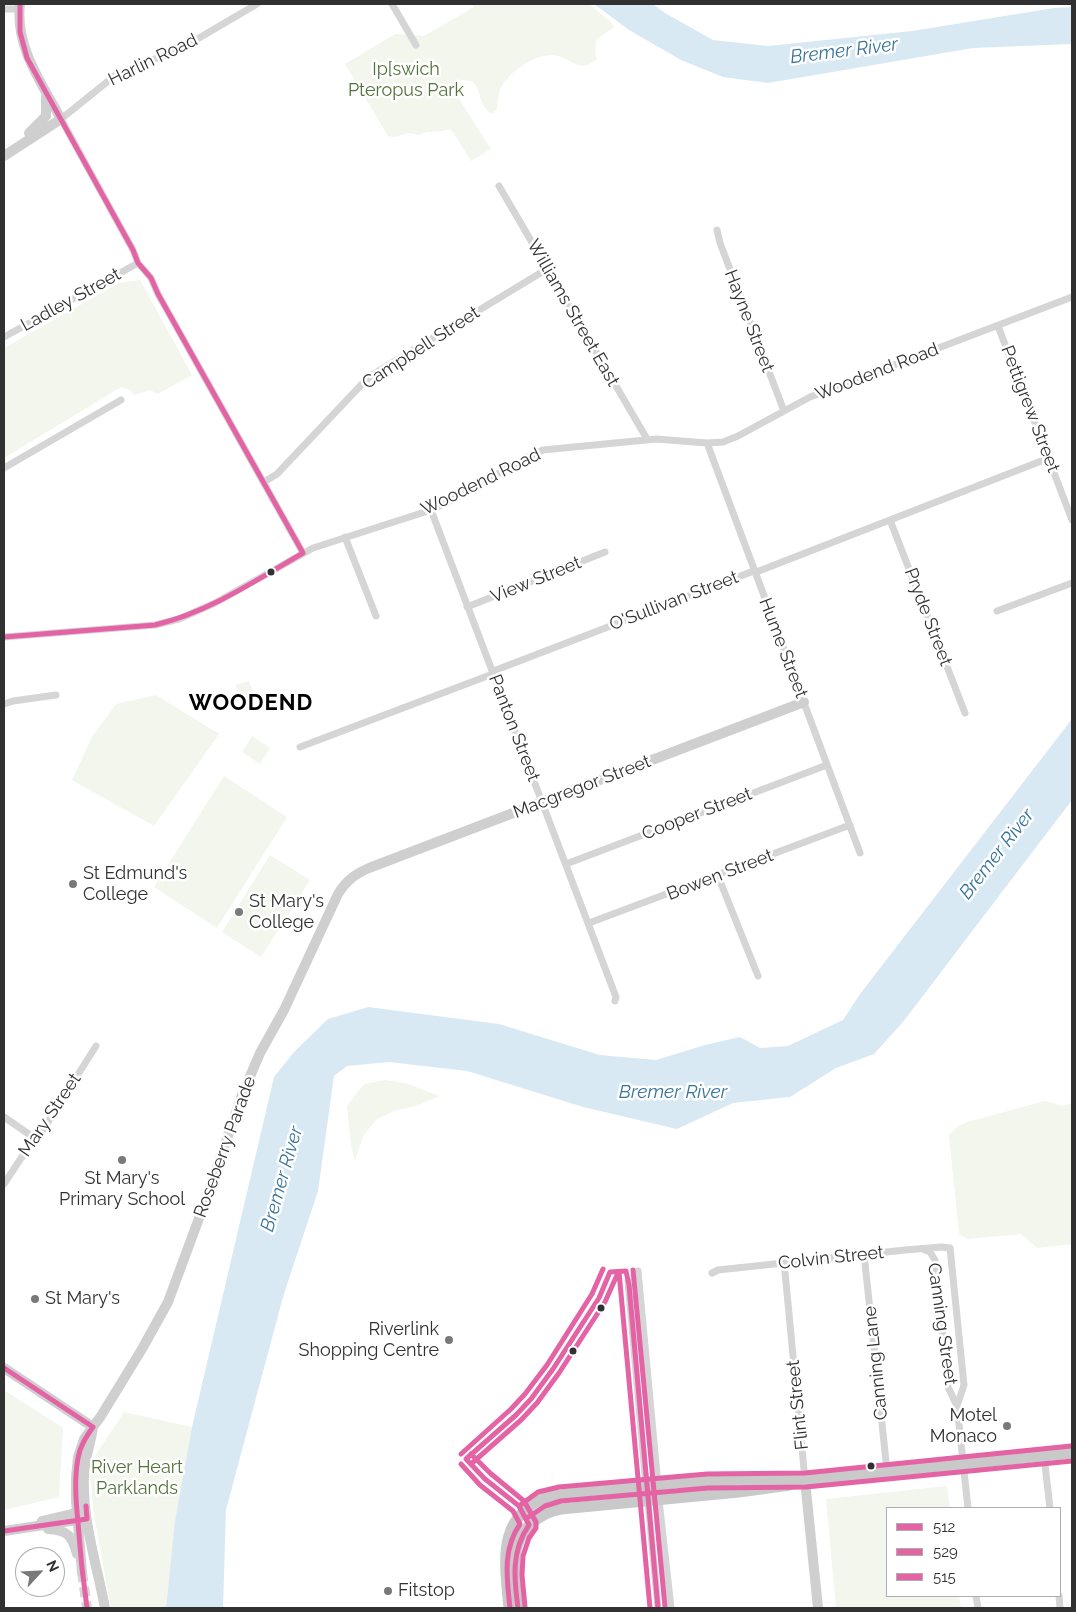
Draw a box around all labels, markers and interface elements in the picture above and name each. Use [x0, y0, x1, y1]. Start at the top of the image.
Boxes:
street label: Harlin Road [105, 29, 201, 91]
water label: Bremer River [789, 33, 899, 69]
park label: Ip[swich Pteropus Park [348, 59, 464, 102]
street label: Williams Street East [522, 236, 624, 390]
street label: Ladley Street [17, 264, 125, 336]
street label: Hayne Street [720, 267, 778, 375]
street label: Campbell Street [358, 302, 484, 394]
street label: Woodend Road [812, 339, 942, 405]
street label: Pettigrew Street [996, 343, 1064, 475]
street label: Woodend Road [418, 444, 544, 520]
street label: View Street [488, 552, 584, 608]
street label: Pryde Street [899, 565, 957, 669]
street label: O'Sullivan Street [606, 566, 742, 636]
unlabelled marker [266, 567, 276, 577]
street label: Hume Street [754, 595, 812, 701]
street label: Panton Street [484, 671, 544, 785]
district label: WOODEND [188, 690, 314, 716]
street label: Macgregor Street [510, 751, 654, 823]
street label: Cooper Street [639, 783, 755, 845]
water label: Bremer River [955, 804, 1039, 904]
street label: Bowen Street [664, 845, 776, 905]
place label: St Edmund's College [83, 863, 187, 906]
marker: St Edmund's College [67, 878, 79, 890]
place label: St Mary's College [249, 891, 324, 934]
marker: St Mary's College [233, 906, 245, 918]
street label: Mary Street [14, 1069, 86, 1161]
street label: Roseberry Parade [189, 1073, 261, 1221]
water label: Bremer River [619, 1081, 727, 1103]
water label: Bremer River [256, 1124, 308, 1234]
marker: St Mary's Primary School [116, 1154, 128, 1166]
place label: St Mary's Primary School [59, 1168, 185, 1210]
street label: Colvin Street [777, 1242, 885, 1274]
street label: Canning Street [923, 1262, 961, 1386]
place label: St Mary's [45, 1288, 120, 1310]
marker: St Mary's [29, 1293, 41, 1305]
unlabelled marker [596, 1303, 606, 1313]
street label: Canning Lane [859, 1305, 893, 1421]
place label: Riverlink Shopping Centre [299, 1319, 439, 1362]
marker: Riverlink Shopping Centre [443, 1334, 455, 1346]
unlabelled marker [568, 1346, 578, 1356]
street label: Flint Street [783, 1359, 813, 1451]
place label: Motel Monaco [930, 1405, 997, 1448]
marker: Motel Monaco [1001, 1420, 1013, 1432]
park label: River Heart Parklands [91, 1457, 183, 1500]
unlabelled marker [866, 1461, 876, 1471]
legend [886, 1507, 1061, 1597]
text: 512 [933, 1518, 955, 1536]
text: 529 [933, 1543, 958, 1561]
north arrow [15, 1547, 65, 1597]
text: N [43, 1558, 62, 1574]
text: 515 [933, 1568, 956, 1586]
place label: Fitstop [398, 1580, 455, 1602]
marker: Fitstop [382, 1585, 394, 1597]

